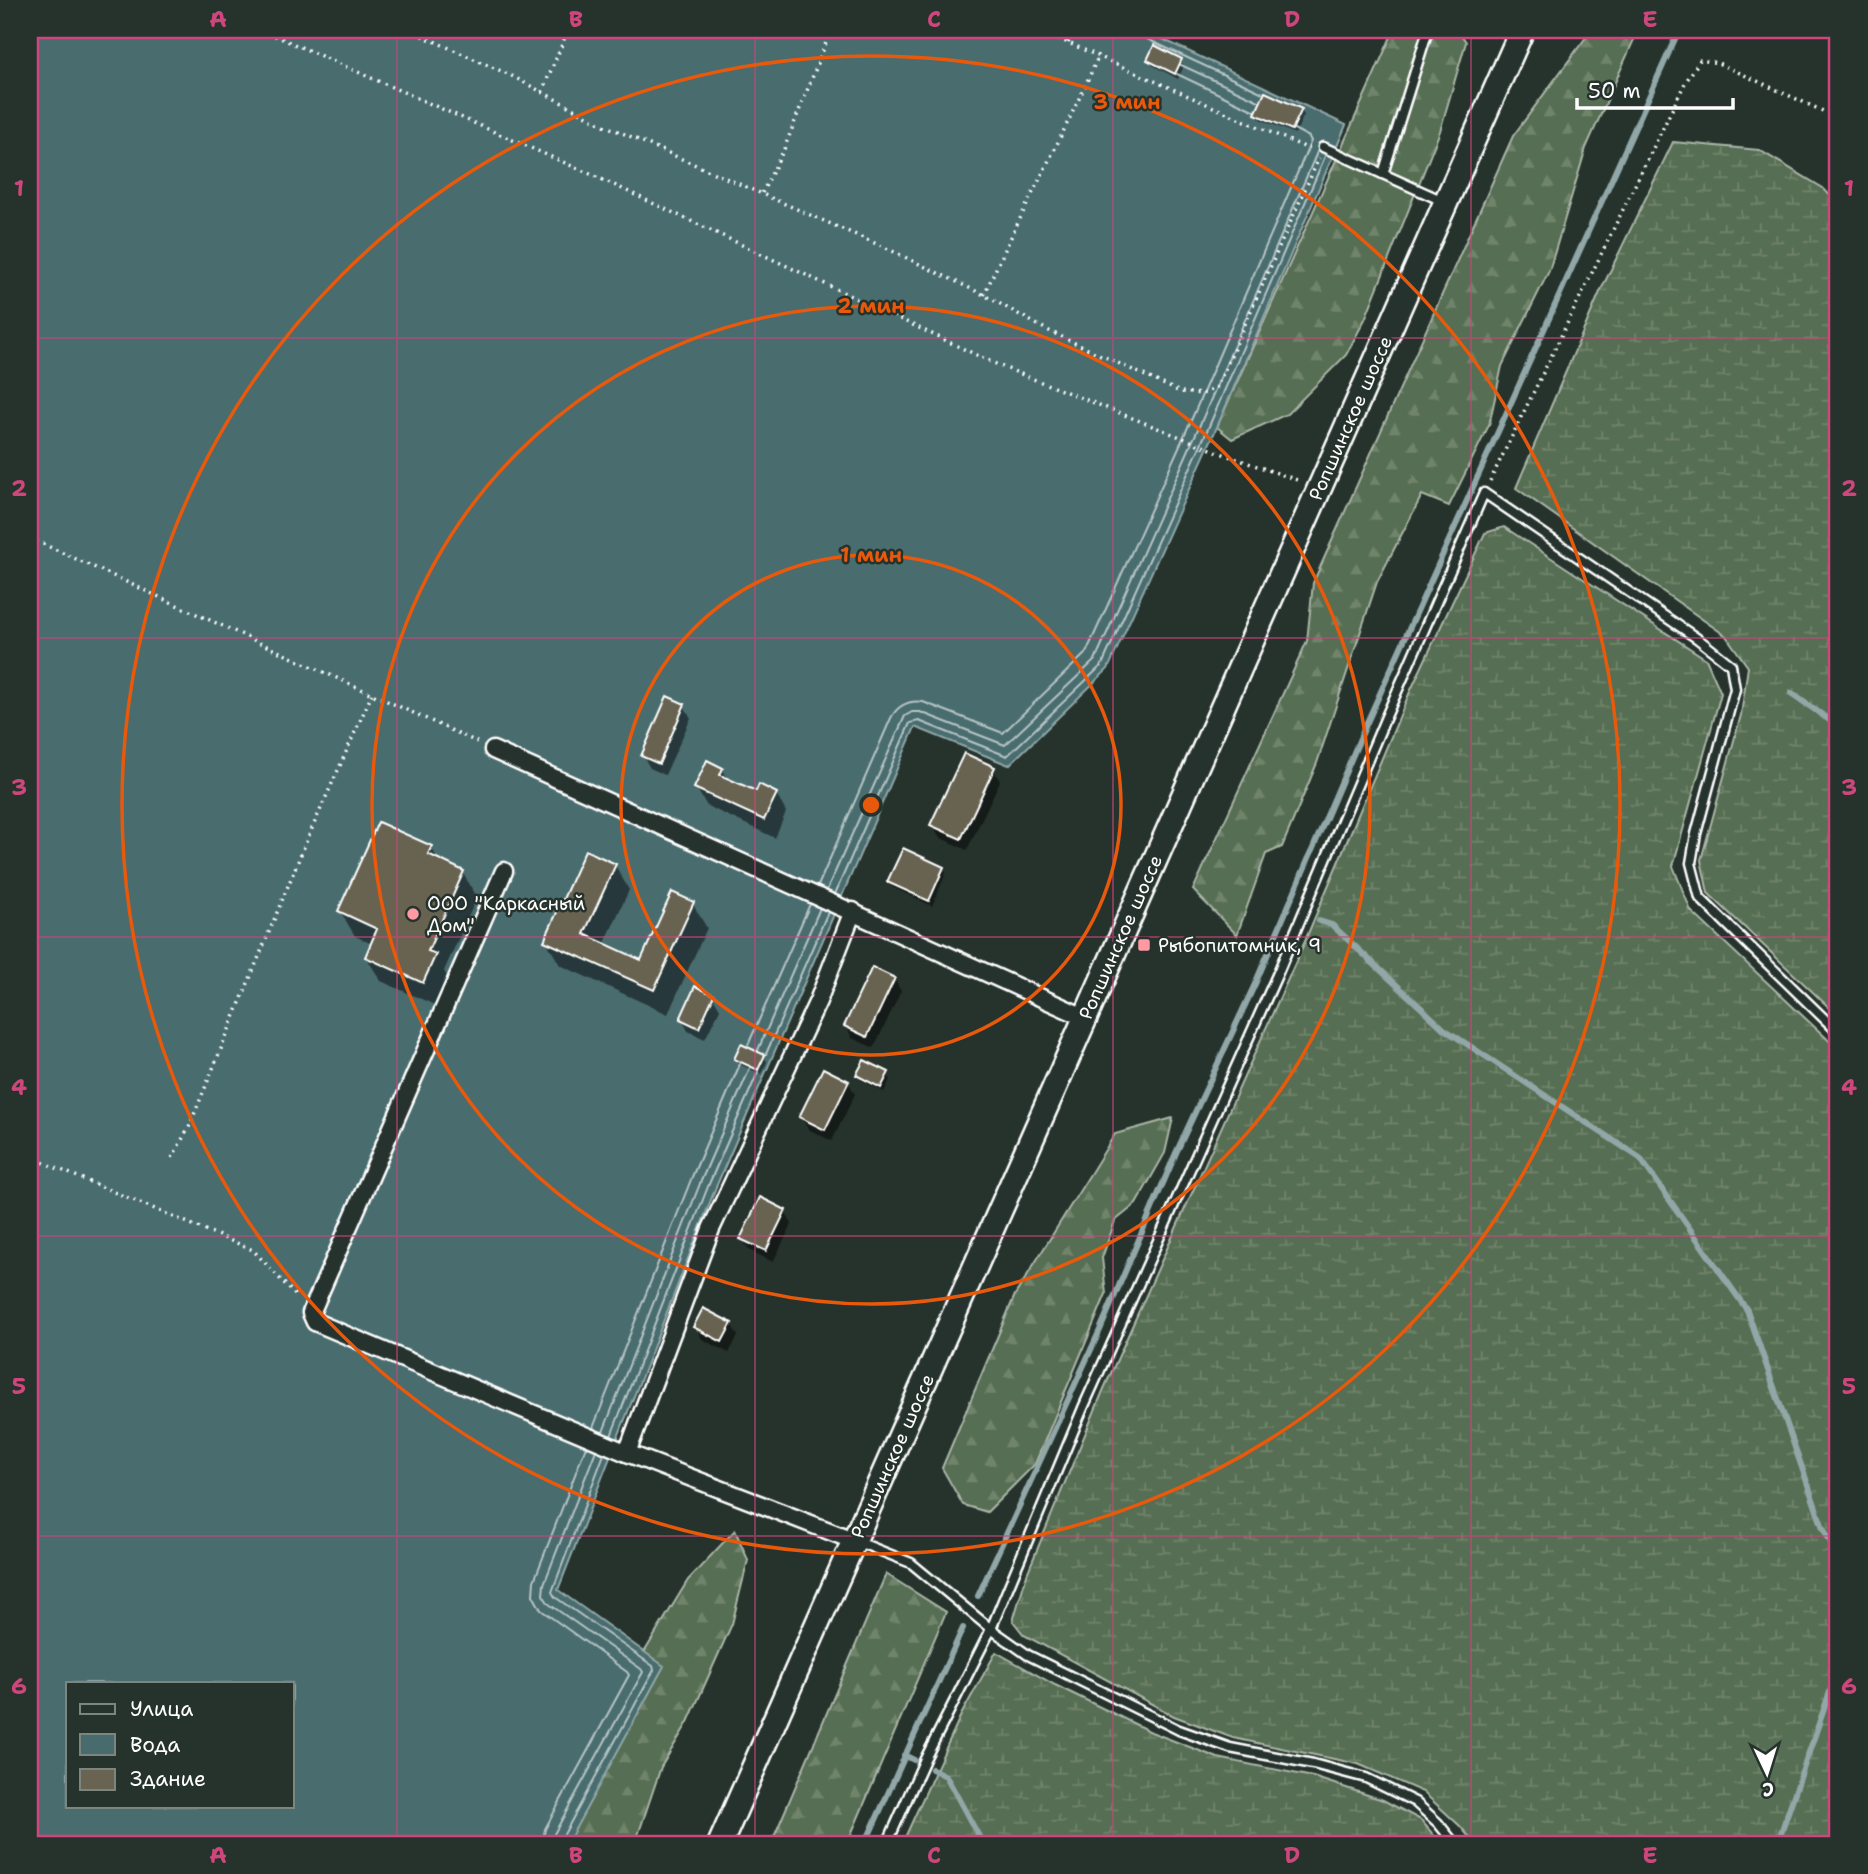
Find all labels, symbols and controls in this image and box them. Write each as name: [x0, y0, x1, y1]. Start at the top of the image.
text: A: [209, 4, 227, 34]
text: B: [569, 4, 583, 34]
text: C: [927, 4, 941, 34]
text: D: [1284, 4, 1300, 34]
text: E: [1642, 4, 1658, 34]
scale bar: [1577, 66, 1733, 110]
text: 50 m: [1588, 77, 1641, 105]
text: 3 мин: [1093, 88, 1161, 116]
text: 1: [14, 173, 24, 203]
text: 1: [1844, 173, 1854, 203]
text: 2 мин: [837, 292, 905, 320]
street label: Ропшинское шоссе: [1303, 332, 1398, 505]
text: 2: [11, 473, 27, 503]
text: 2: [1841, 473, 1857, 503]
text: 1 мин: [840, 541, 902, 569]
text: 3: [11, 772, 27, 802]
text: 3: [1841, 772, 1857, 802]
centre of rings: [859, 793, 883, 817]
street label: Ропшинское шоссе: [1073, 851, 1168, 1024]
place label: ООО "Каркасный Дом": [427, 891, 585, 938]
marker: ООО "Каркасный Дом": [405, 906, 421, 922]
place label: Рыбопитомник, 9: [1158, 933, 1321, 958]
marker: Рыбопитомник, 9: [1136, 937, 1152, 953]
text: 4: [11, 1072, 27, 1102]
text: 4: [1841, 1072, 1857, 1102]
street label: Ропшинское шоссе: [845, 1370, 940, 1543]
text: 5: [12, 1371, 26, 1401]
text: 5: [1842, 1371, 1856, 1401]
text: 6: [11, 1671, 27, 1701]
text: 6: [1841, 1671, 1857, 1701]
legend: [66, 1682, 294, 1808]
text: Улица: [130, 1695, 193, 1723]
text: Вода: [130, 1731, 180, 1759]
north arrow: [1731, 1738, 1801, 1808]
text: Здание: [130, 1765, 206, 1793]
text: С: [1761, 1777, 1775, 1802]
text: A: [209, 1840, 227, 1870]
text: B: [569, 1840, 583, 1870]
text: C: [927, 1840, 941, 1870]
text: D: [1284, 1840, 1300, 1870]
text: E: [1642, 1840, 1658, 1870]

